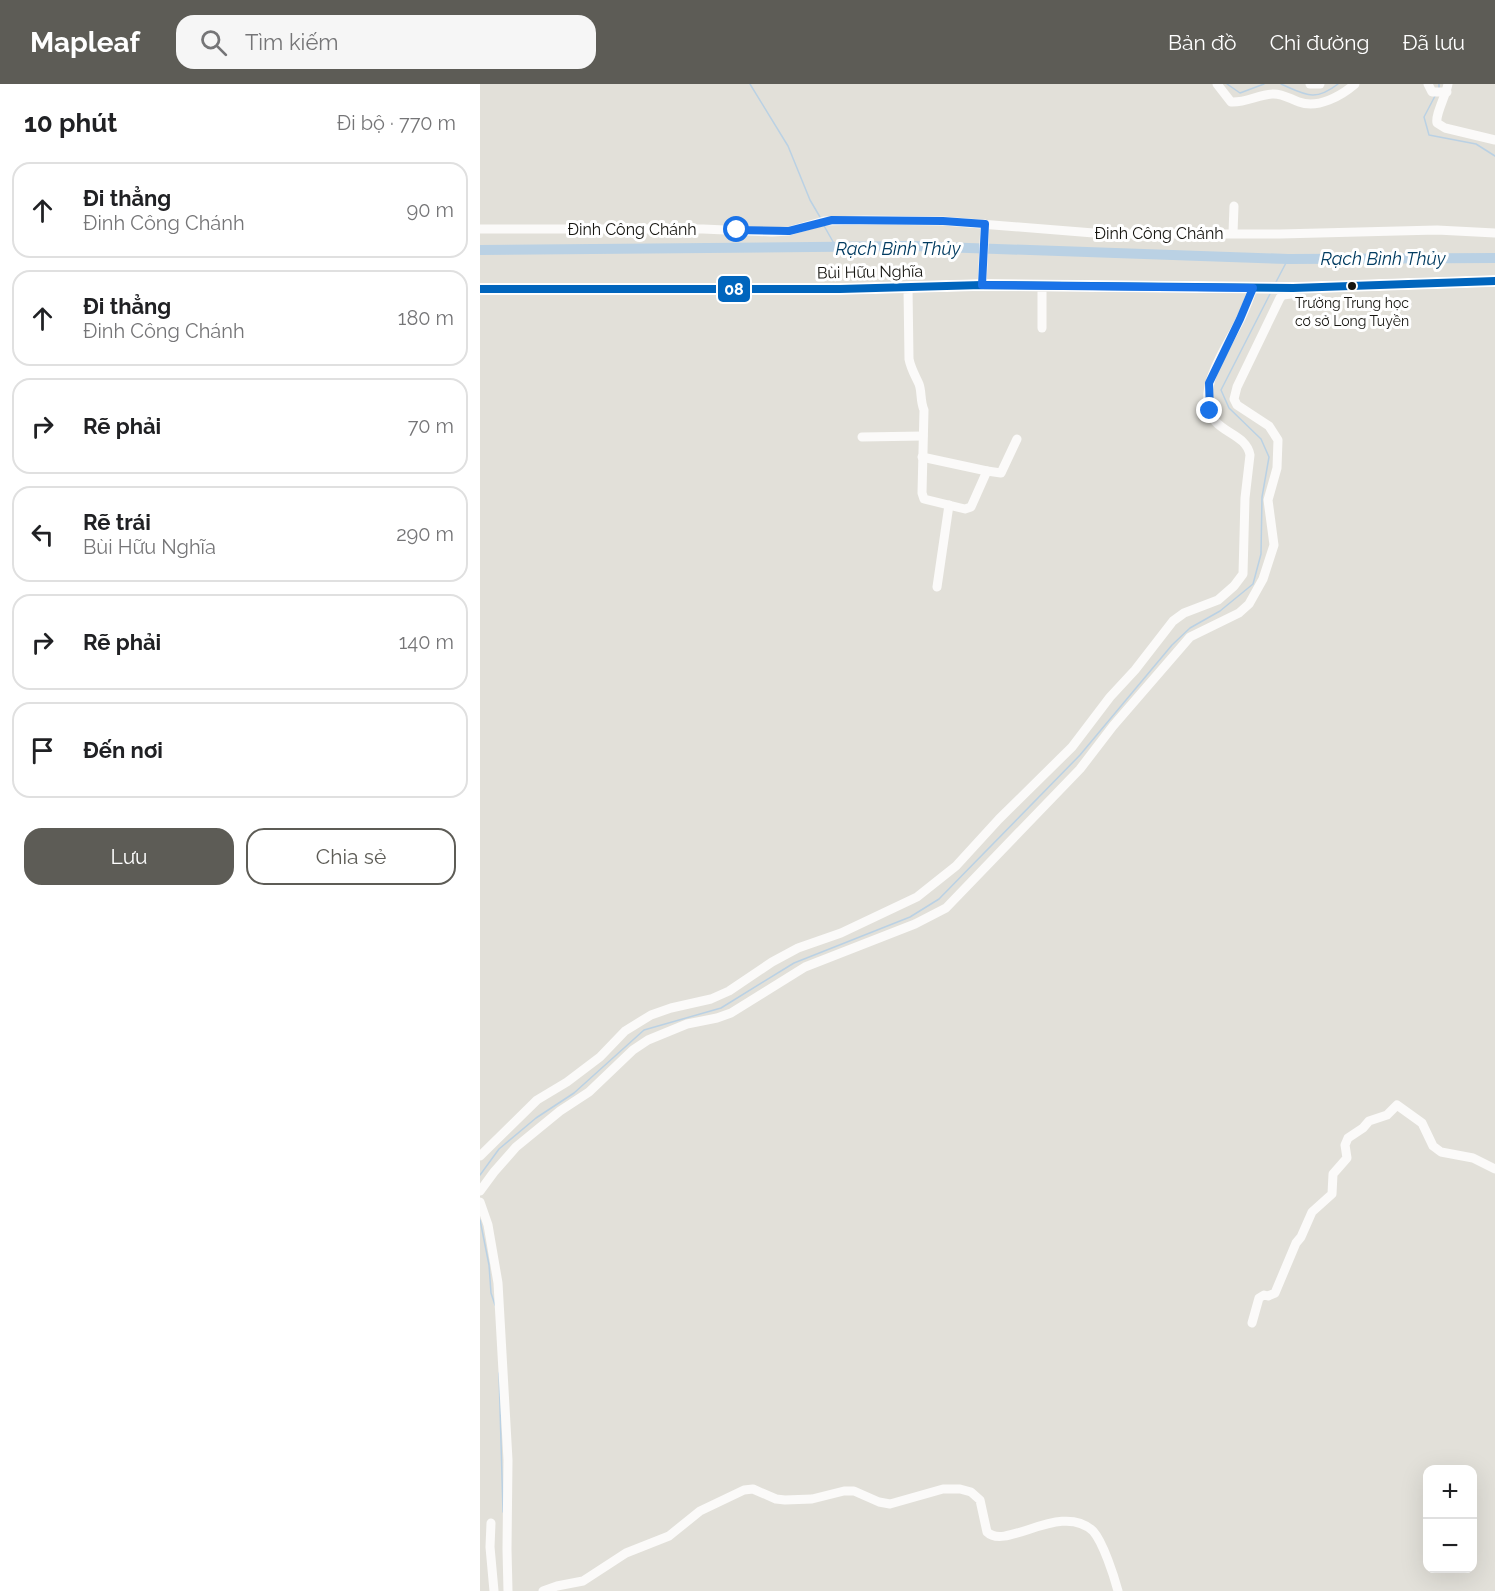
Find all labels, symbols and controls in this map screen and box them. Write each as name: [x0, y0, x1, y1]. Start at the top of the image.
search box: [176, 15, 596, 69]
text: Mapleaf: [30, 26, 140, 59]
icon: search: [197, 26, 230, 59]
text: Tìm kiếm: [245, 29, 339, 55]
text: Bản đồ: [1168, 30, 1237, 55]
text: Chỉ đường: [1270, 30, 1369, 55]
text: Đã lưu: [1402, 30, 1465, 55]
text: 10 phút: [24, 108, 117, 138]
text: Đi bộ · 770 m: [337, 111, 456, 135]
text: Đi thẳng: [83, 185, 171, 211]
icon: ahead: [26, 194, 59, 227]
text: 90 m: [407, 198, 454, 222]
text: Đinh Công Chánh: [83, 211, 245, 235]
route start: [723, 216, 749, 242]
street label: Đinh Công Chánh: [567, 220, 697, 239]
street label: Đinh Công Chánh: [1094, 224, 1224, 243]
water label: Rạch Bình Thủy: [835, 238, 962, 259]
water label: Rạch Bình Thủy: [1320, 248, 1447, 269]
street label: Bùi Hữu Nghĩa: [817, 262, 923, 282]
line badge: 08: [717, 275, 751, 303]
text: 08: [724, 280, 744, 299]
marker: Trường Trung học cơ sở Long Tuyền: [1346, 280, 1358, 292]
text: Đi thẳng: [83, 293, 171, 319]
place label: Trường Trung học cơ sở Long Tuyền: [1295, 295, 1409, 329]
icon: ahead: [26, 302, 59, 335]
text: 180 m: [398, 306, 454, 330]
text: Đinh Công Chánh: [83, 319, 245, 343]
route end: [1196, 397, 1222, 423]
icon: right: [26, 410, 59, 443]
text: Rẽ phải: [83, 413, 161, 439]
text: 70 m: [408, 414, 454, 438]
text: Rẽ trái: [83, 509, 151, 535]
icon: left: [26, 518, 59, 551]
text: 290 m: [396, 522, 454, 546]
text: Bùi Hữu Nghĩa: [83, 535, 216, 559]
icon: right: [26, 626, 59, 659]
text: Rẽ phải: [83, 629, 161, 655]
text: 140 m: [399, 630, 454, 654]
icon: arrive: [26, 734, 59, 767]
text: Đến nơi: [83, 737, 163, 763]
button: Lưu: [24, 828, 234, 885]
button: Chia sẻ: [246, 828, 456, 885]
map controls: [1423, 1465, 1477, 1573]
button: +: [1423, 1465, 1477, 1519]
button: −: [1423, 1519, 1477, 1573]

